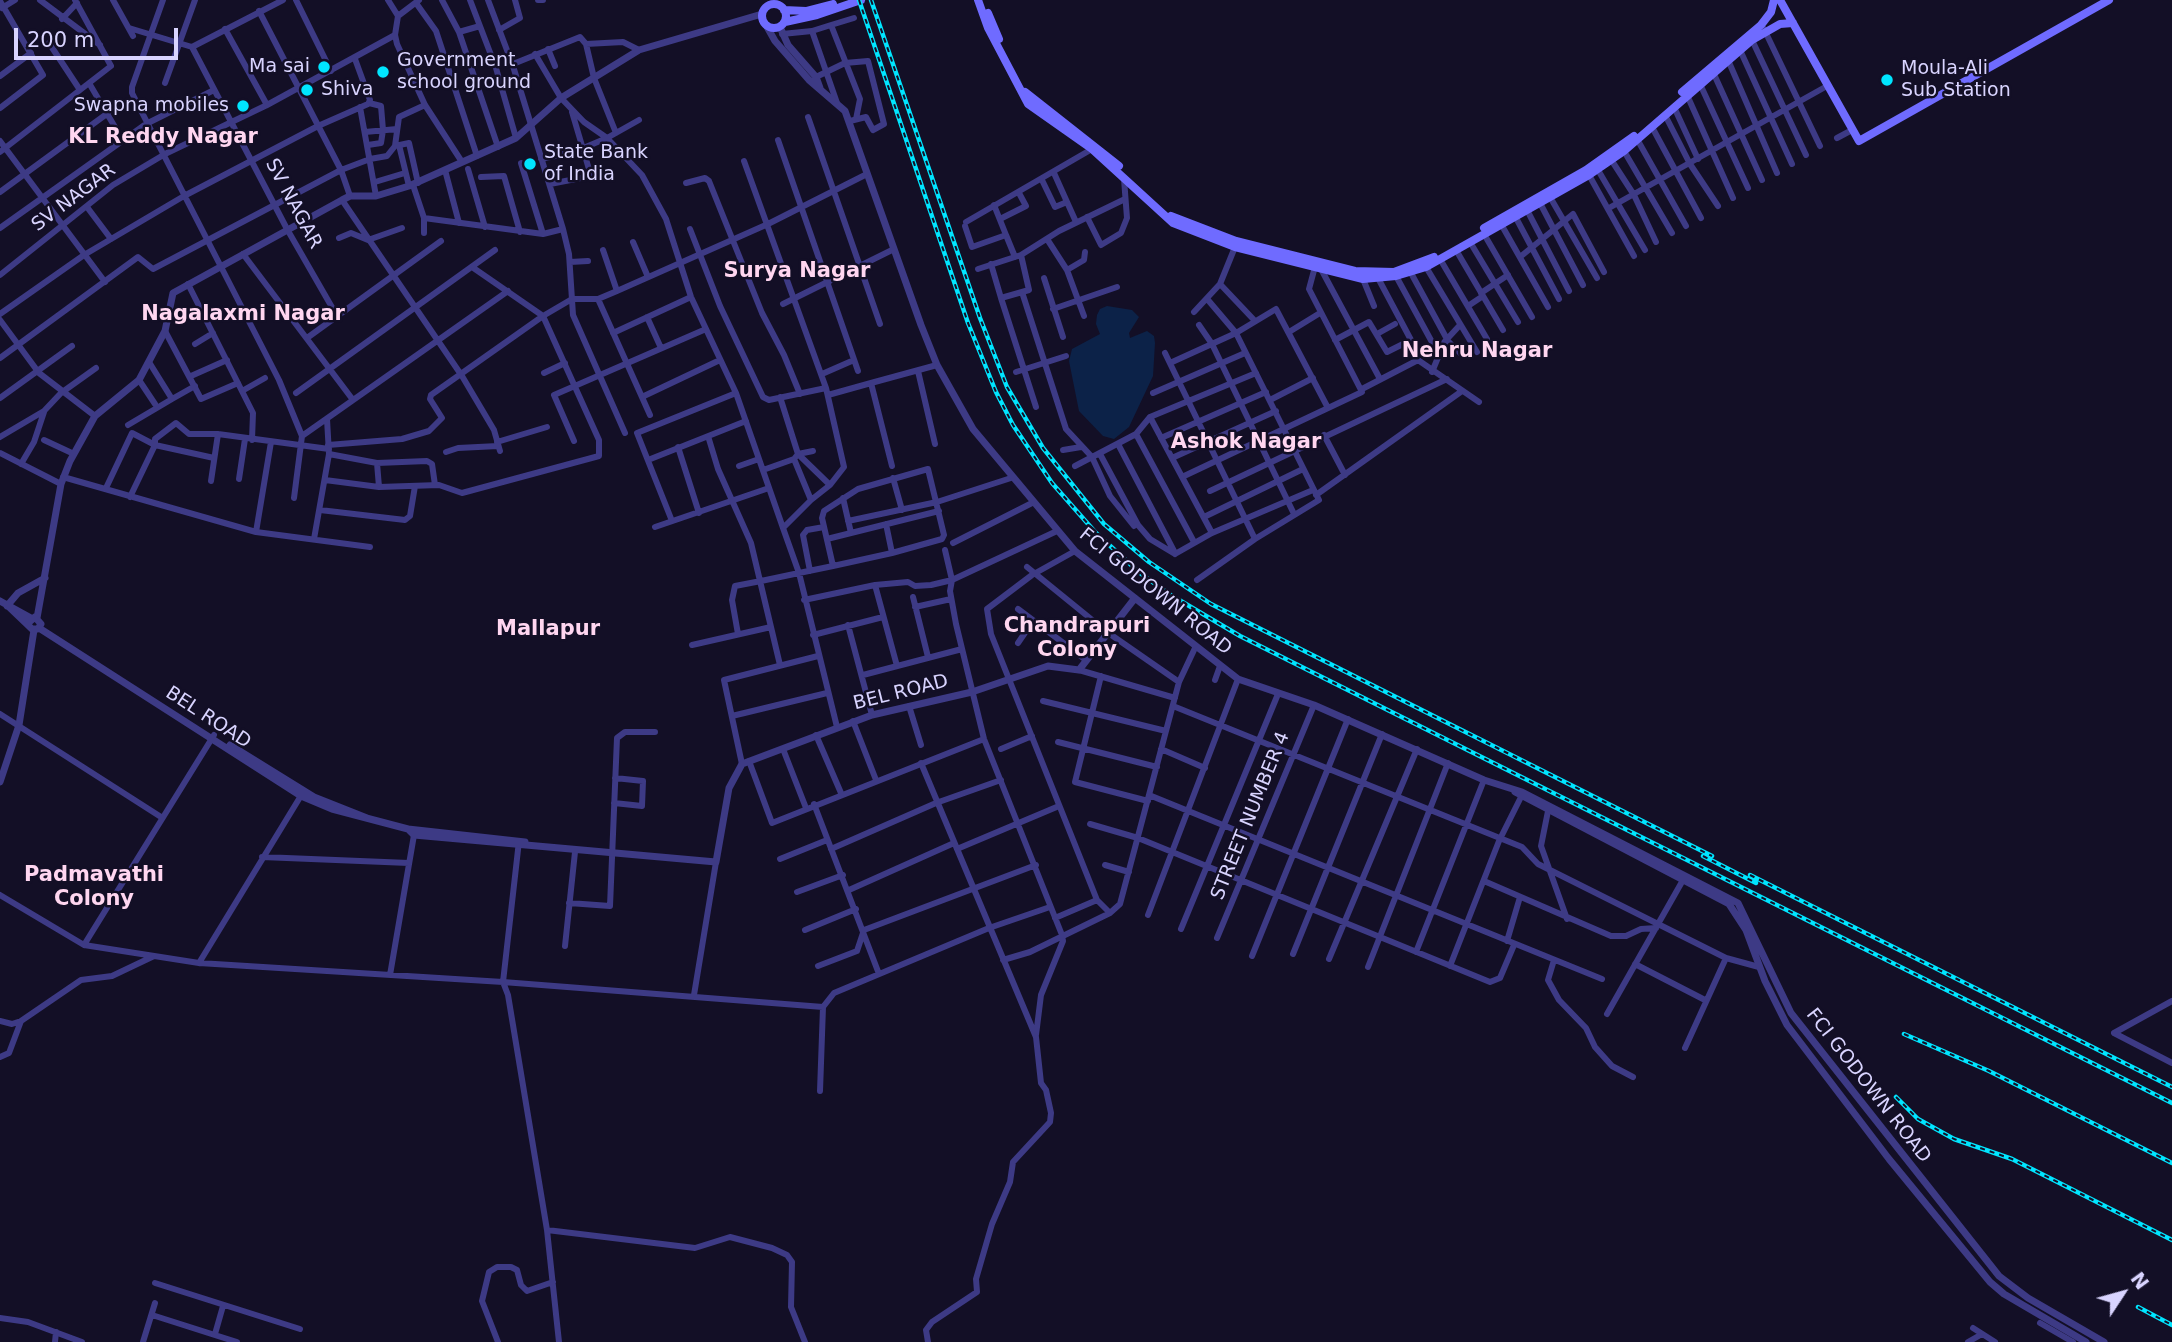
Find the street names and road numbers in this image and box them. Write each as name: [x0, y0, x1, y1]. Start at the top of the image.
street label: SV NAGAR: [260, 155, 326, 253]
street label: SV NAGAR: [28, 159, 120, 237]
street label: FCI GODOWN ROAD: [1074, 523, 1236, 661]
street label: BEL ROAD: [851, 670, 951, 716]
street label: BEL ROAD: [161, 682, 255, 754]
street label: STREET NUMBER 4: [1207, 729, 1295, 903]
street label: FCI GODOWN ROAD: [1801, 1004, 1935, 1168]

